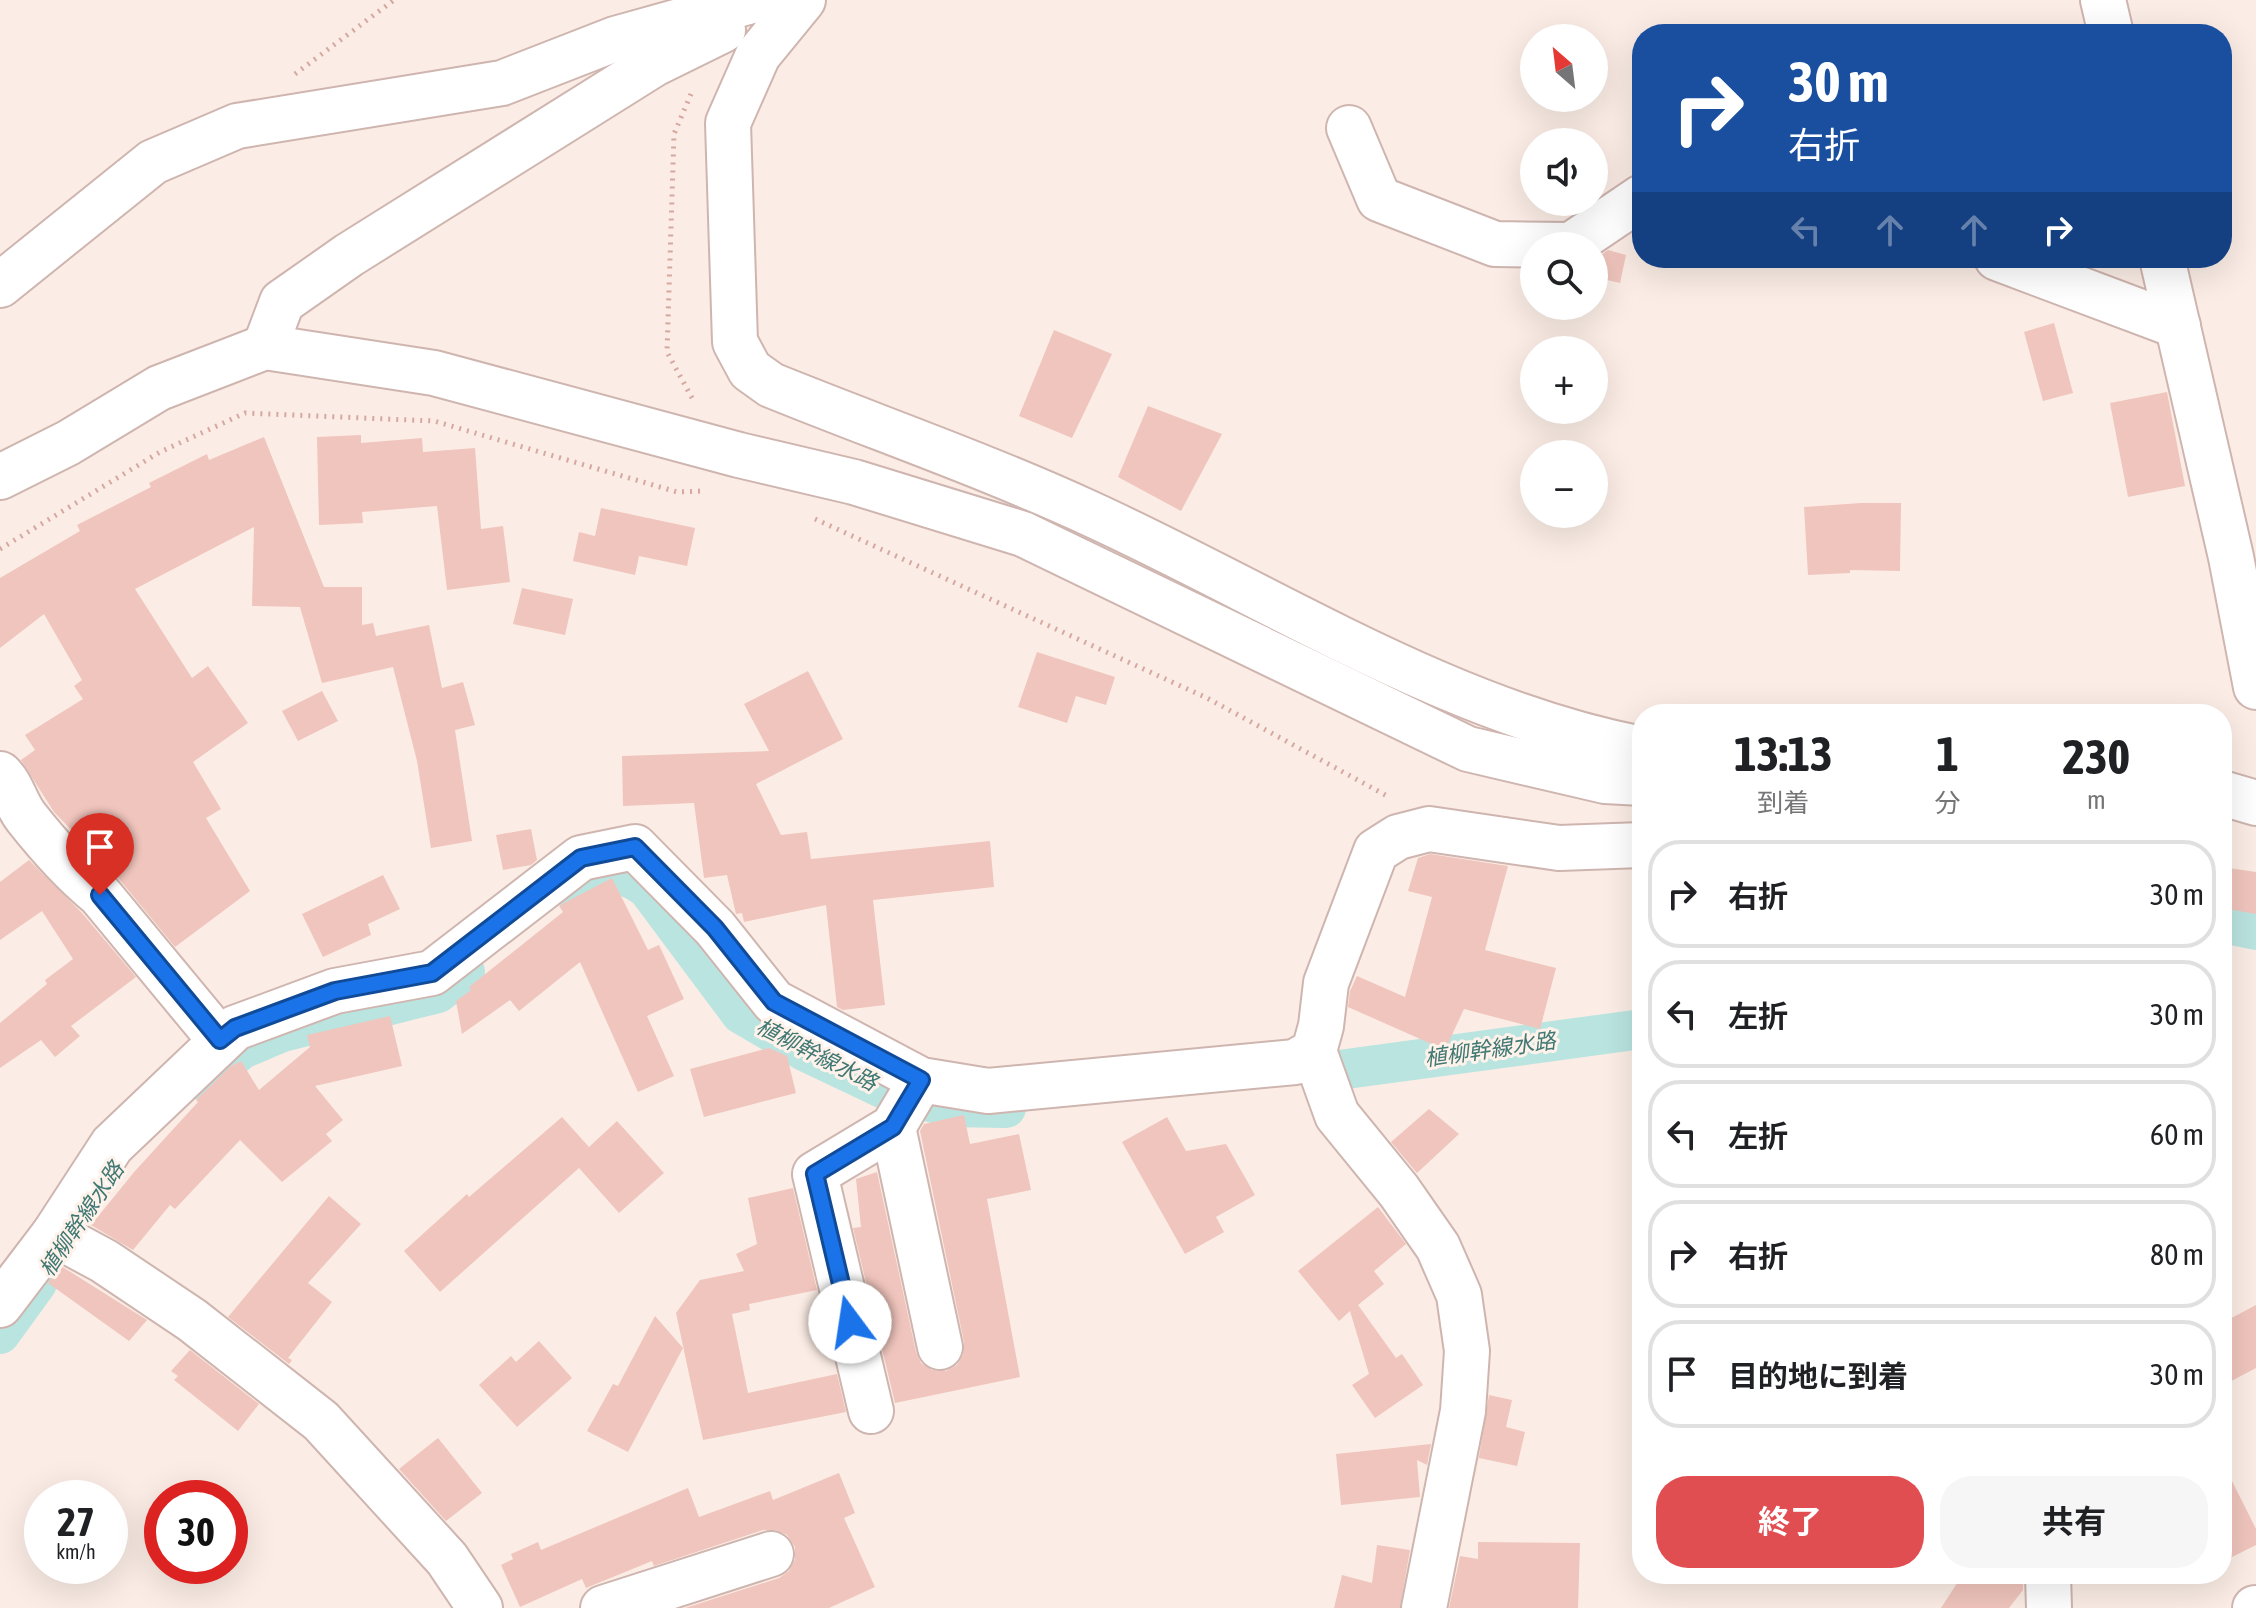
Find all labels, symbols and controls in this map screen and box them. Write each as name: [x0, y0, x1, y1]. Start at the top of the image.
north arrow: [1520, 24, 1608, 112]
map controls: [1520, 24, 1608, 528]
text: 30 m: [1788, 50, 1889, 114]
icon: right: [1656, 56, 1760, 160]
text: 右折: [1788, 124, 1860, 166]
button: sound: [1520, 128, 1608, 216]
icon: left: [1784, 208, 1828, 252]
icon: ahead: [1868, 208, 1912, 252]
icon: ahead: [1952, 208, 1996, 252]
icon: right: [2036, 208, 2080, 252]
button: search: [1520, 232, 1608, 320]
button: +: [1520, 336, 1608, 424]
button: −: [1520, 440, 1608, 528]
text: 13:13: [1734, 726, 1833, 781]
text: 1: [1936, 726, 1959, 781]
text: 230: [2062, 729, 2130, 784]
text: m: [2087, 785, 2106, 815]
text: 到着: [1757, 788, 1809, 818]
text: 分: [1935, 788, 1961, 818]
pin: [66, 813, 134, 895]
icon: arrive: [78, 825, 122, 869]
icon: right: [1660, 872, 1704, 916]
text: 30 m: [2150, 877, 2204, 911]
text: 右折: [1728, 879, 1788, 913]
icon: left: [1660, 992, 1704, 1036]
text: 30 m: [2150, 997, 2204, 1031]
text: 左折: [1728, 999, 1788, 1033]
water label: 植柳幹線水路: [752, 1012, 883, 1096]
water label: 植柳幹線水路: [1423, 1027, 1559, 1071]
icon: left: [1660, 1112, 1704, 1156]
text: 60 m: [2150, 1117, 2204, 1151]
text: 左折: [1728, 1119, 1788, 1153]
water label: 植柳幹線水路: [33, 1155, 130, 1281]
icon: right: [1660, 1232, 1704, 1276]
text: 80 m: [2150, 1237, 2204, 1271]
text: 右折: [1728, 1239, 1788, 1273]
position arrow: [808, 1280, 892, 1364]
icon: arrive: [1660, 1352, 1704, 1396]
text: 30 m: [2150, 1357, 2204, 1391]
text: 目的地に到着: [1728, 1359, 1908, 1393]
button: 終了: [1656, 1476, 1924, 1568]
button: 共有: [1940, 1476, 2208, 1568]
speed limit sign: 30: [144, 1480, 248, 1584]
text: 27: [57, 1499, 95, 1544]
text: km/h: [56, 1540, 96, 1563]

